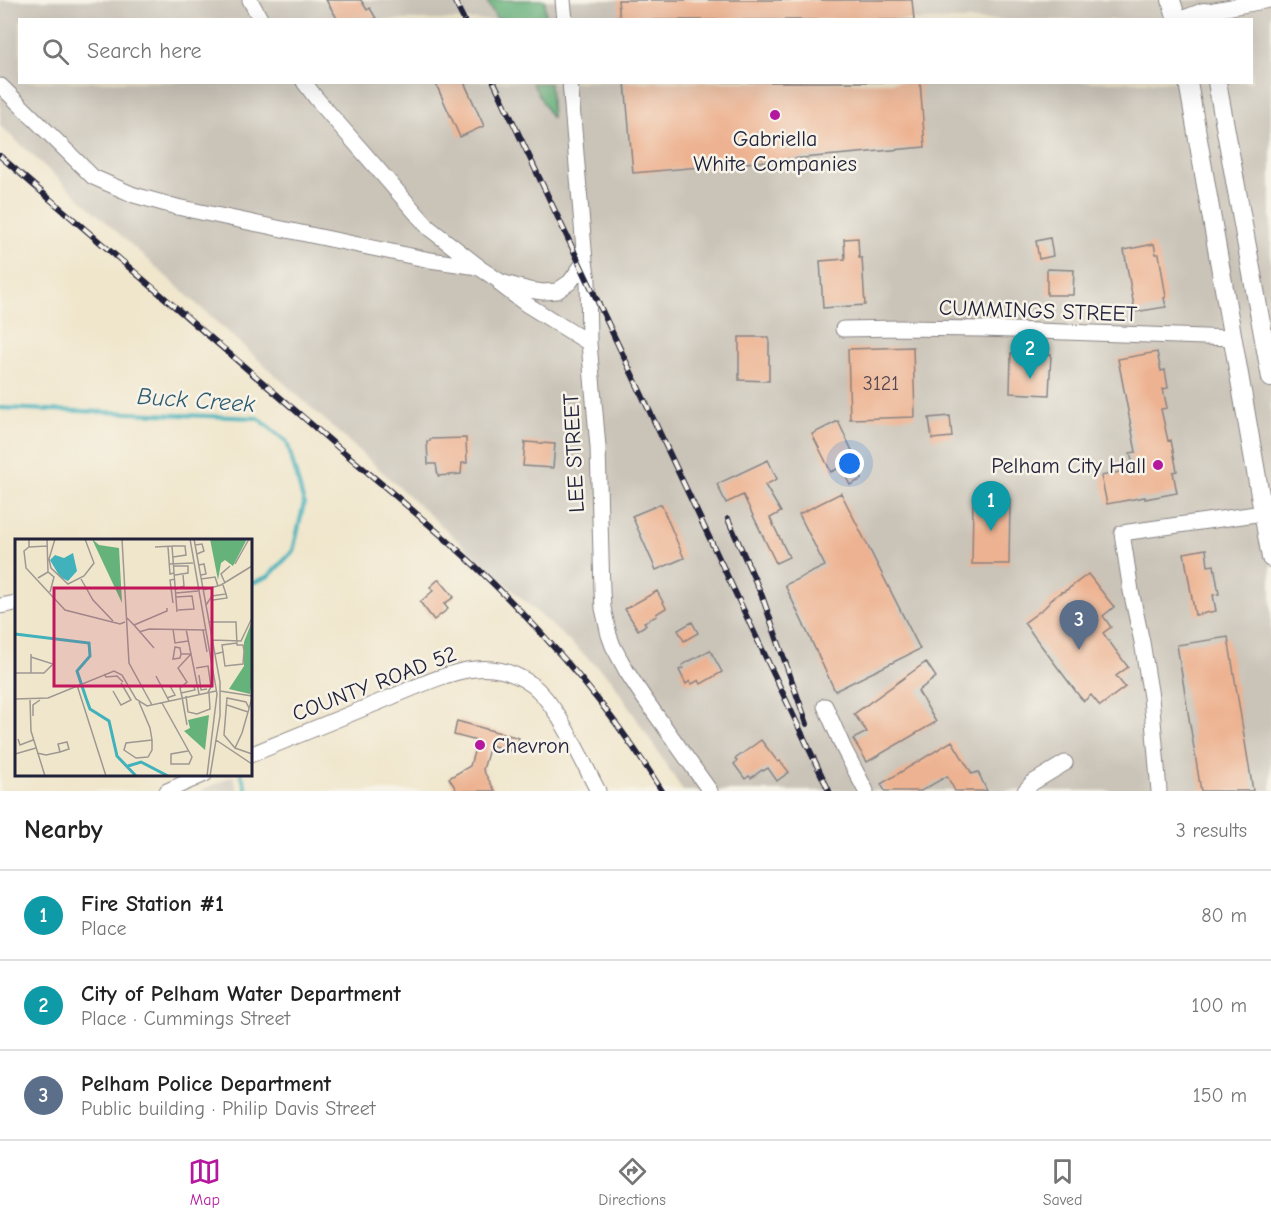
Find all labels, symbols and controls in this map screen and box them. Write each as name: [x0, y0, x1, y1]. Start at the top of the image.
search box: [18, 18, 1253, 84]
icon: search: [39, 35, 72, 68]
text: Search here: [87, 38, 202, 64]
marker: Gabriella White Companies: [768, 108, 782, 122]
place label: Gabriella White Companies: [693, 126, 857, 177]
street label: CUMMINGS STREET: [938, 295, 1138, 327]
pin: 2: [1010, 330, 1050, 379]
house number: 3121: [863, 372, 899, 395]
water label: Buck Creek: [136, 382, 256, 418]
street label: LEE STREET: [558, 392, 590, 513]
your location: [835, 449, 864, 478]
place label: Pelham City Hall: [991, 453, 1146, 479]
marker: Pelham City Hall: [1151, 458, 1165, 472]
pin: 1: [972, 482, 1010, 531]
inset map: [15, 539, 252, 776]
pin: 3: [1060, 600, 1098, 650]
street label: COUNTY ROAD 52: [289, 641, 460, 727]
place label: Chevron: [492, 733, 570, 759]
marker: Chevron: [473, 738, 487, 752]
text: Nearby: [24, 815, 103, 845]
text: 3 results: [1176, 819, 1247, 842]
text: Fire Station #1: [81, 891, 224, 917]
text: 1: [40, 904, 47, 927]
text: 80 m: [1201, 904, 1247, 927]
text: Place: [81, 917, 127, 940]
text: City of Pelham Water Department: [81, 981, 401, 1007]
text: 2: [39, 994, 48, 1017]
text: 100 m: [1192, 994, 1247, 1017]
text: Place · Cummings Street: [81, 1007, 290, 1030]
text: Pelham Police Department: [81, 1071, 331, 1097]
text: 3: [39, 1084, 48, 1107]
text: 150 m: [1193, 1084, 1247, 1107]
text: Public building · Philip Davis Street: [81, 1097, 375, 1120]
tab: Map: [188, 1155, 221, 1209]
tab: Directions: [598, 1155, 666, 1209]
tab: Saved: [1043, 1155, 1083, 1209]

